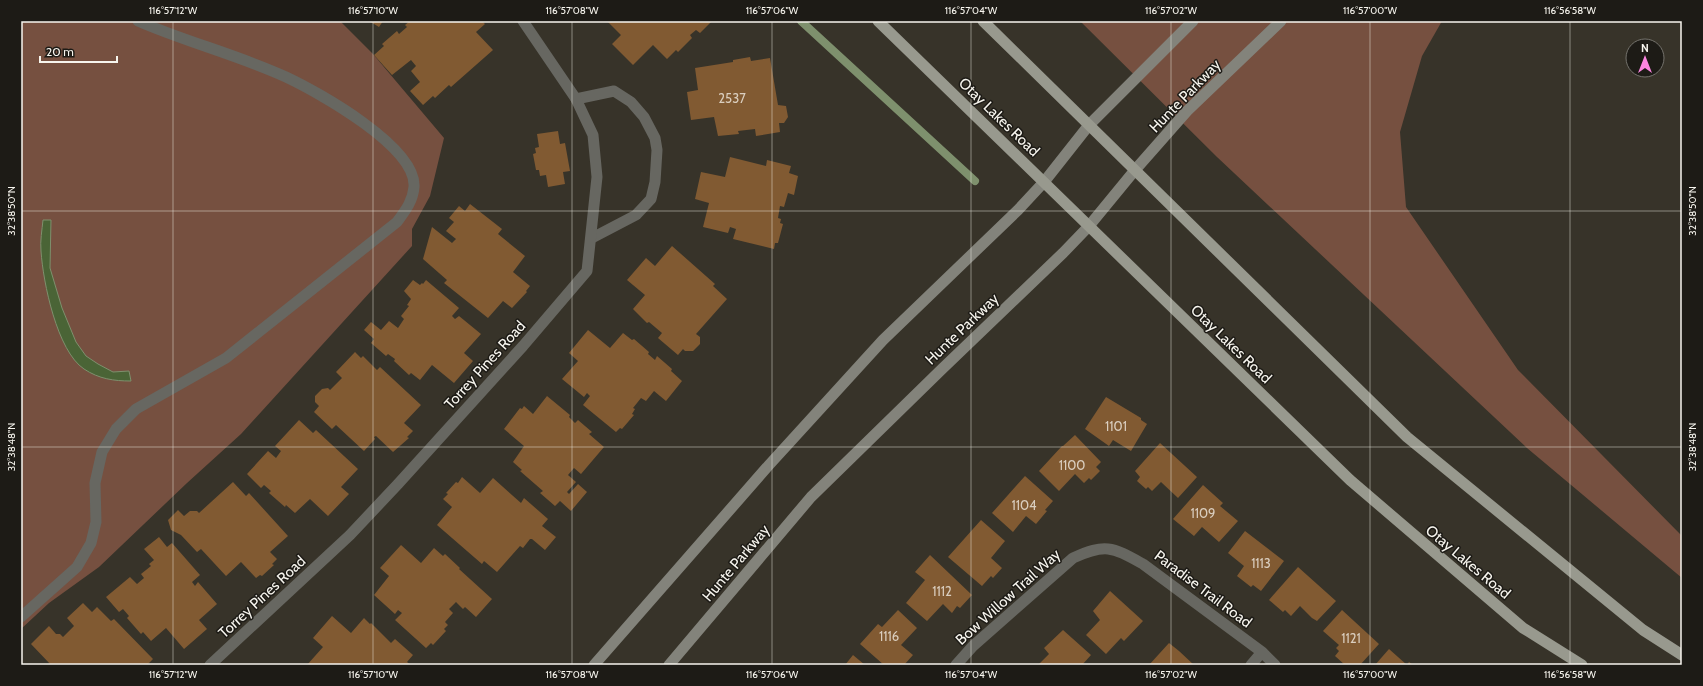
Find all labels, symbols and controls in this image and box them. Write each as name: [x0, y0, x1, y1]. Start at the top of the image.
text: 116°57'12"W: [149, 4, 198, 17]
text: 116°57'10"W: [348, 4, 399, 17]
text: 116°57'08"W: [546, 4, 599, 17]
text: 116°57'06"W: [746, 4, 799, 17]
text: 116°57'04"W: [945, 4, 998, 17]
text: 116°57'02"W: [1145, 4, 1198, 17]
text: 116°57'00"W: [1343, 4, 1397, 17]
text: 116°56'58"W: [1544, 4, 1597, 17]
scale bar: [40, 38, 117, 64]
north arrow: [1625, 38, 1665, 78]
text: N: [1641, 41, 1649, 55]
text: 20 m: [46, 44, 74, 59]
street label: Hunte Parkway: [1146, 55, 1225, 136]
street label: Otay Lakes Road: [955, 74, 1043, 160]
house number: 2537: [718, 90, 746, 106]
text: 32°38'50"N: [5, 186, 18, 236]
text: 32°38'50"N: [1686, 186, 1699, 236]
street label: Hunte Parkway: [922, 289, 1003, 368]
street label: Otay Lakes Road: [1187, 301, 1275, 387]
street label: Torrey Pines Road: [441, 317, 529, 413]
house number: 1101: [1105, 418, 1127, 434]
text: 32°38'48"N: [5, 423, 18, 471]
text: 32°38'48"N: [1686, 423, 1699, 471]
house number: 1100: [1059, 457, 1085, 473]
house number: 1104: [1011, 497, 1037, 513]
house number: 1109: [1191, 505, 1215, 521]
street label: Hunte Parkway: [699, 521, 774, 605]
street label: Otay Lakes Road: [1422, 521, 1514, 603]
street label: Bow Willow Trail Way: [952, 545, 1064, 649]
street label: Paradise Trail Road: [1151, 547, 1255, 631]
street label: Torrey Pines Road: [215, 552, 309, 642]
house number: 1113: [1251, 555, 1271, 571]
house number: 1112: [932, 583, 952, 599]
house number: 1116: [879, 628, 899, 644]
house number: 1121: [1341, 630, 1361, 646]
text: 116°57'12"W: [149, 668, 198, 681]
text: 116°57'10"W: [348, 668, 399, 681]
text: 116°57'08"W: [546, 668, 599, 681]
text: 116°57'06"W: [746, 668, 799, 681]
text: 116°57'04"W: [945, 668, 998, 681]
text: 116°57'02"W: [1145, 668, 1198, 681]
text: 116°57'00"W: [1343, 668, 1397, 681]
text: 116°56'58"W: [1544, 668, 1597, 681]

